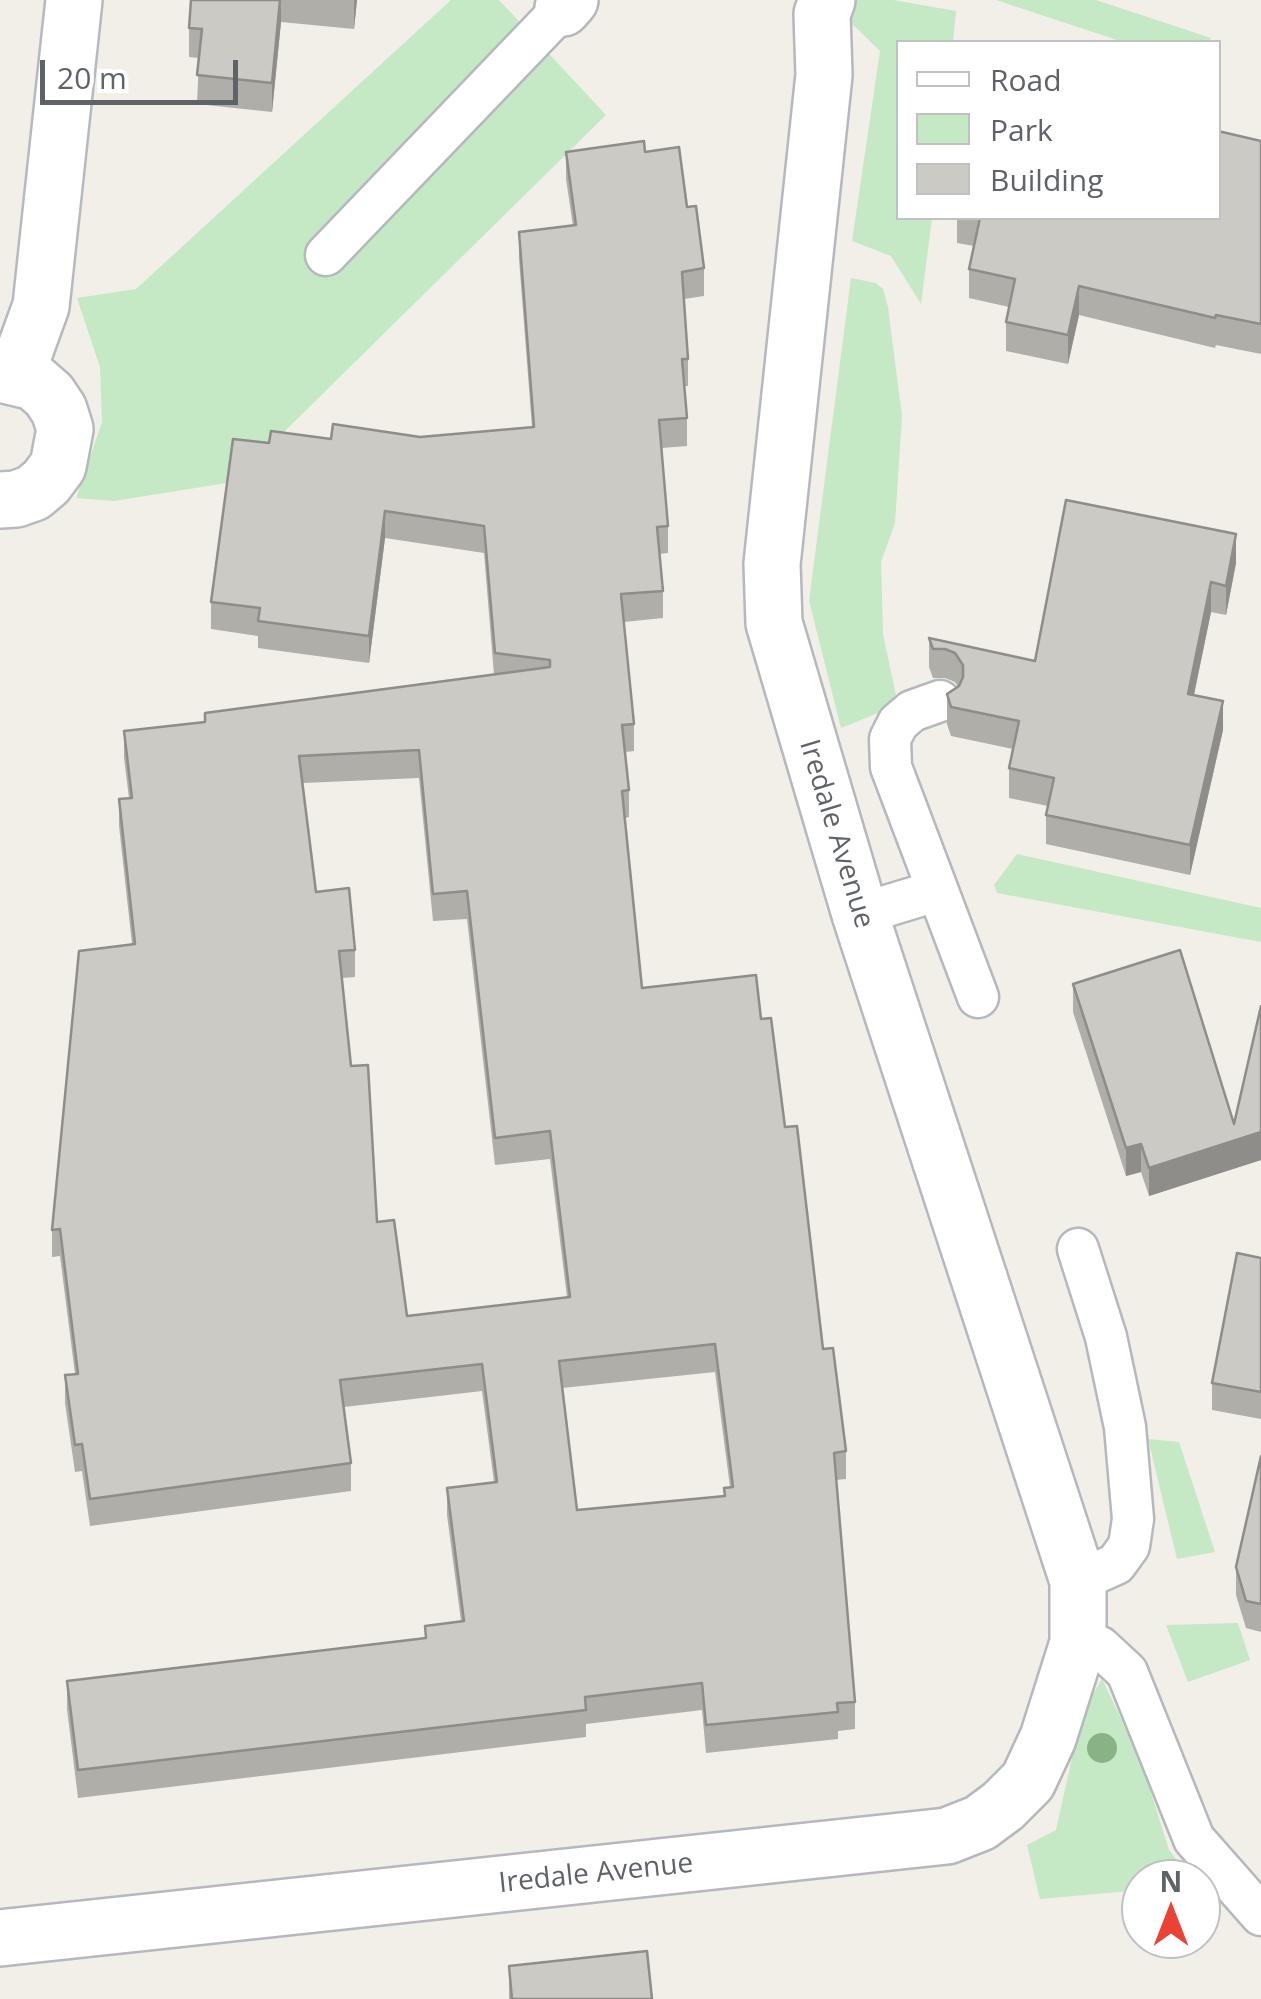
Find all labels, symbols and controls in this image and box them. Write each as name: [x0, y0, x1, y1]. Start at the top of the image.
scale bar: [45, 40, 242, 102]
legend: [896, 40, 1221, 220]
text: 20 m: [57, 57, 127, 98]
text: Road: [990, 59, 1062, 100]
text: Park: [990, 109, 1053, 150]
text: Building: [990, 159, 1104, 200]
street label: Iredale Avenue: [791, 736, 881, 932]
street label: Iredale Avenue: [497, 1847, 695, 1901]
north arrow: [1121, 1859, 1221, 1959]
text: N: [1160, 1862, 1182, 1900]

